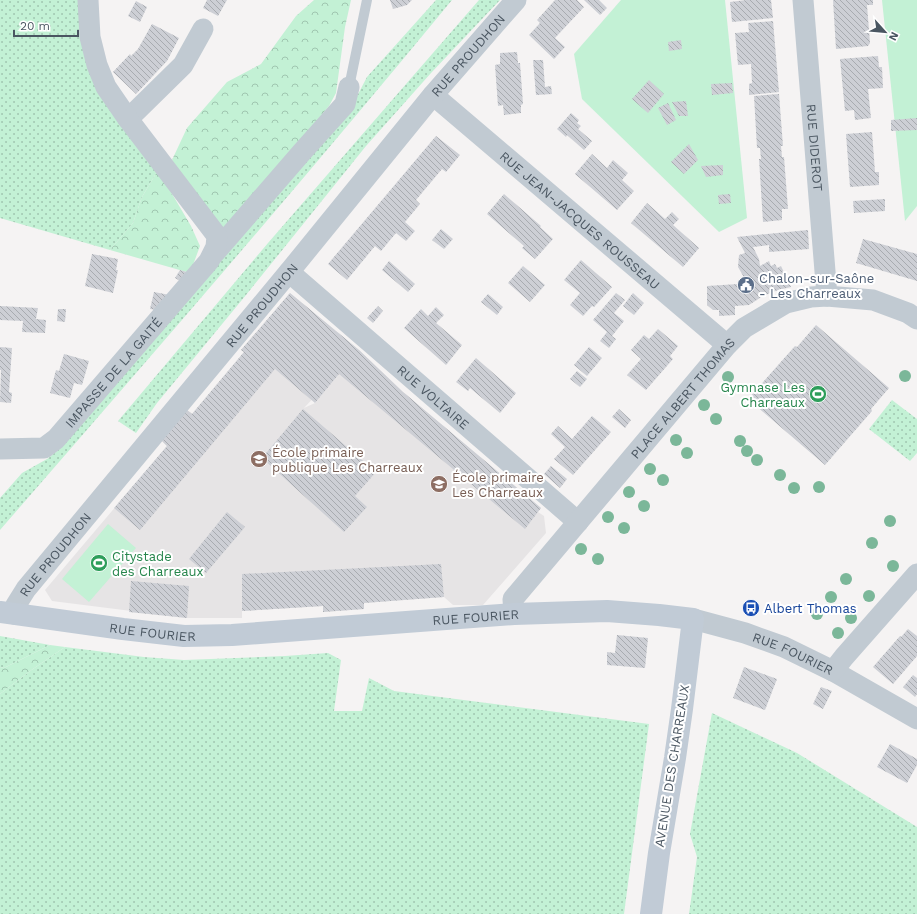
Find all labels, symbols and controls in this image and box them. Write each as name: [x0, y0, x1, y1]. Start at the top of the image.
street label: RUE PROUDHON: [428, 11, 508, 99]
scale bar: [14, 12, 78, 38]
north arrow: [865, 12, 905, 52]
text: 20 m: [20, 19, 50, 33]
text: N: [886, 30, 901, 43]
street label: RUE DIDEROT: [804, 103, 826, 192]
street label: RUE JEAN-JACQUES ROUSSEAU: [497, 148, 663, 292]
street label: RUE PROUDHON: [222, 260, 301, 350]
place label: Chalon-sur-Saône - Les Charreaux: [759, 271, 874, 301]
public building icon: Chalon-sur-Saône - Les Charreaux: [736, 275, 756, 295]
street label: IMPASSE DE LA GAITÉ: [62, 313, 165, 430]
street label: PLACE ALBERT THOMAS: [627, 334, 738, 461]
street label: RUE VOLTAIRE: [394, 362, 473, 432]
place label: Gymnase Les Charreaux: [720, 380, 805, 410]
sports icon: Gymnase Les Charreaux: [808, 384, 828, 404]
place label: École primaire publique Les Charreaux: [272, 444, 423, 475]
school or university icon: École primaire publique Les Charreaux: [249, 449, 269, 469]
place label: École primaire Les Charreaux: [452, 469, 544, 500]
school or university icon: École primaire Les Charreaux: [429, 474, 449, 494]
street label: RUE PROUDHON: [16, 510, 94, 599]
place label: Citystade des Charreaux: [112, 549, 204, 579]
sports icon: Citystade des Charreaux: [89, 553, 109, 573]
bus stop icon: Albert Thomas: [741, 598, 761, 618]
place label: Albert Thomas: [764, 601, 857, 616]
street label: RUE FOURIER: [432, 606, 520, 628]
street label: RUE FOURIER: [109, 620, 196, 644]
street label: RUE FOURIER: [751, 629, 836, 678]
street label: AVENUE DES CHARREAUX: [652, 683, 692, 848]

